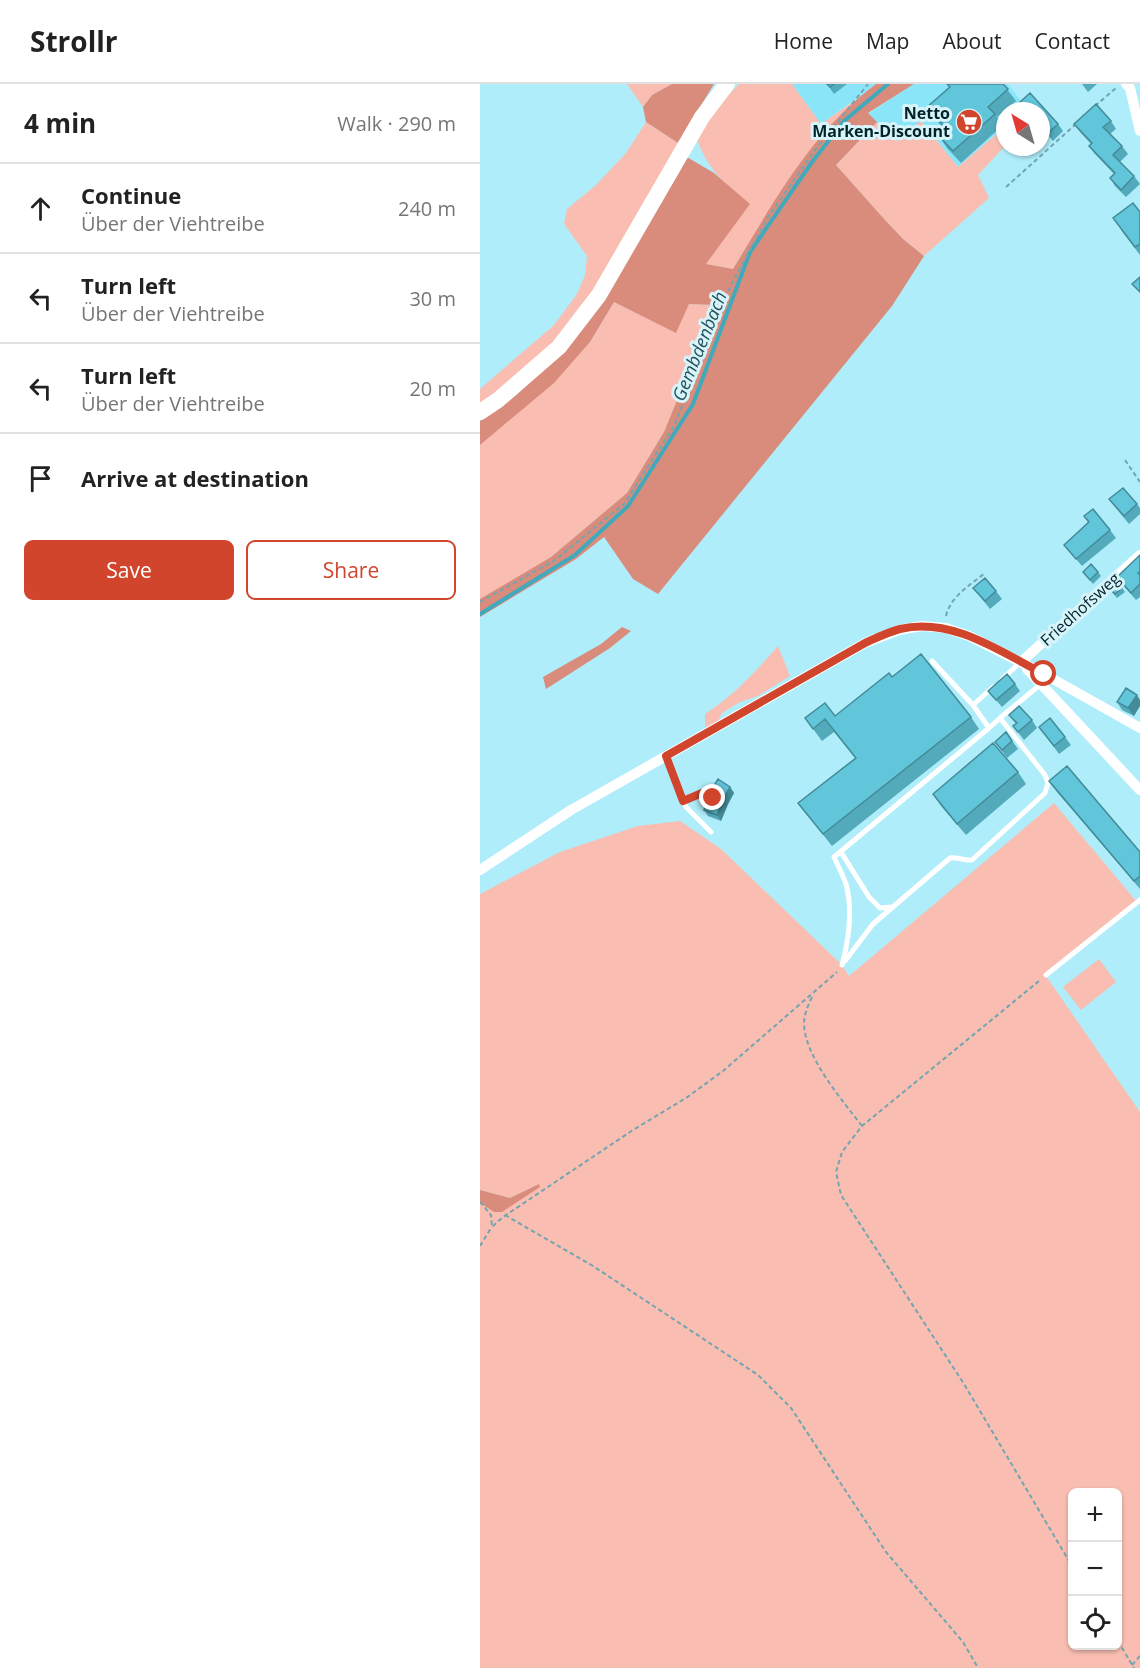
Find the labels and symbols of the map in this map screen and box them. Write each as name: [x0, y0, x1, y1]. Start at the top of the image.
place label: Netto Marken-Discount: [812, 102, 950, 142]
north arrow: [996, 102, 1050, 156]
supermarket icon: Netto Marken-Discount: [954, 107, 984, 137]
water label: Gembdenbach: [666, 288, 732, 404]
street label: Friedhofsweg: [1035, 567, 1125, 651]
route start: [1030, 660, 1056, 686]
route end: [699, 784, 725, 810]

